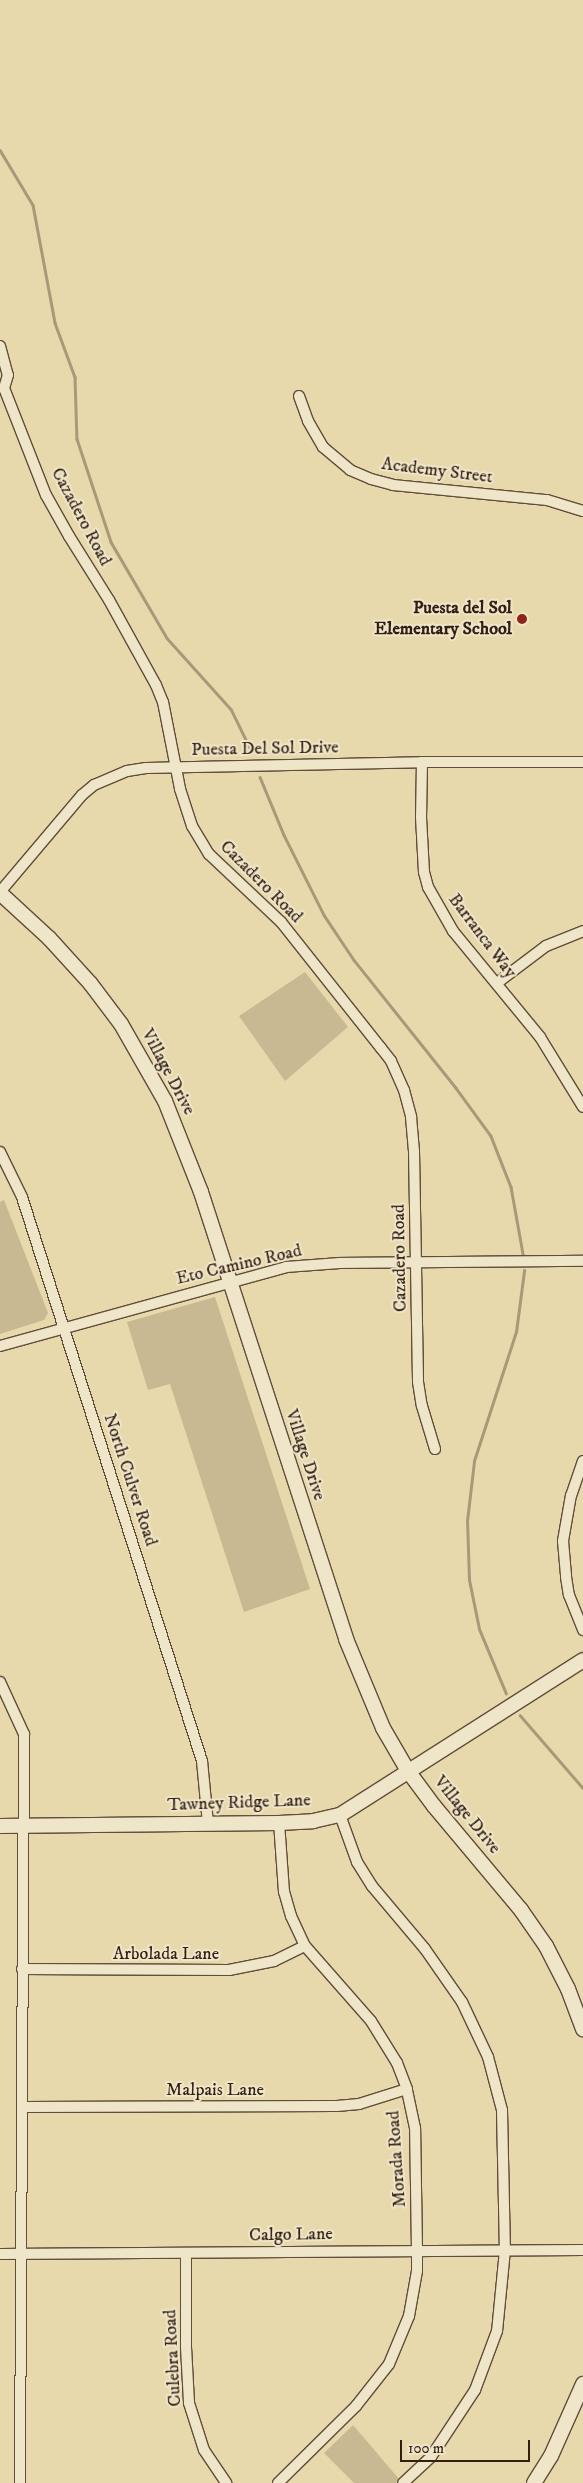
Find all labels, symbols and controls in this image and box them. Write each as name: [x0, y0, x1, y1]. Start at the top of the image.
street label: Academy Street: [380, 453, 494, 489]
street label: Cazadero Road: [46, 464, 116, 570]
place label: Puesta del Sol Elementary School: [374, 598, 512, 640]
marker: Puesta del Sol Elementary School: [516, 613, 528, 625]
street label: Puesta Del Sol Drive: [191, 737, 339, 761]
street label: Cazadero Road: [215, 836, 307, 928]
street label: Barranca Way: [443, 889, 521, 983]
street label: Village Drive: [136, 1025, 200, 1119]
street label: Cazadero Road: [388, 1204, 412, 1312]
street label: Eto Camino Road: [174, 1240, 304, 1290]
street label: Village Drive: [280, 1407, 330, 1503]
street label: North Culver Road: [98, 1411, 162, 1549]
street label: Village Drive: [429, 1771, 505, 1859]
street label: Tawney Ridge Lane: [167, 1790, 311, 1816]
street label: Arbolada Lane: [113, 1943, 219, 1965]
street label: Malpais Lane: [166, 2079, 264, 2101]
street label: Morada Road: [383, 2110, 411, 2208]
street label: Calgo Lane: [249, 2223, 333, 2247]
street label: Culebra Road: [160, 2309, 186, 2407]
scale bar: [403, 2430, 533, 2462]
text: 100 m: [408, 2439, 444, 2458]

